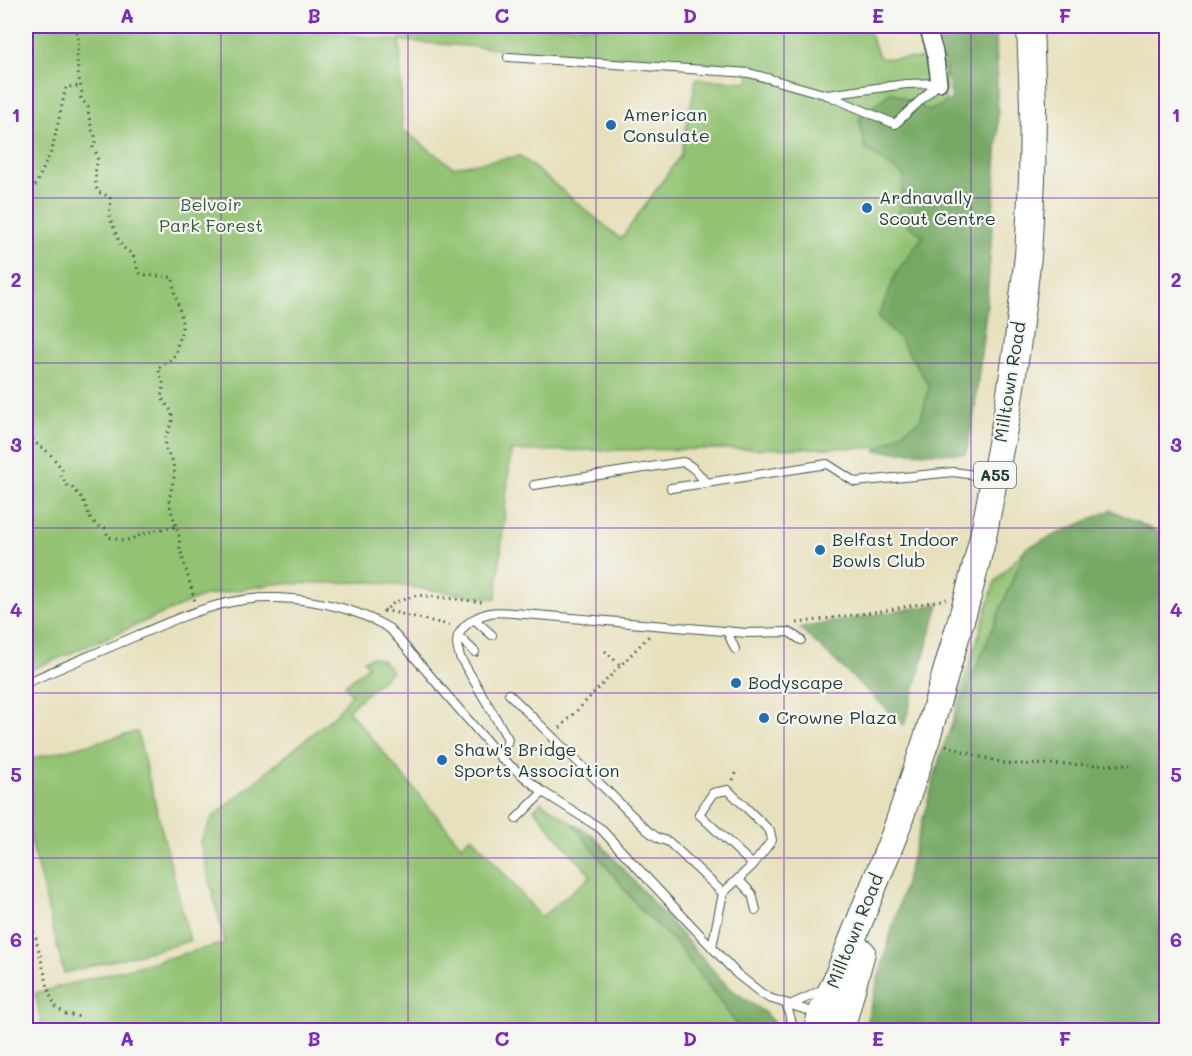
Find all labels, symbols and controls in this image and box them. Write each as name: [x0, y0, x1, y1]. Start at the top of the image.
text: A: [120, 2, 134, 28]
text: B: [307, 2, 321, 28]
text: C: [495, 2, 510, 28]
text: D: [683, 2, 697, 28]
text: E: [872, 2, 884, 28]
text: F: [1059, 2, 1072, 28]
text: 1: [12, 101, 20, 127]
text: 1: [1172, 101, 1180, 127]
place label: American Consulate: [623, 102, 710, 147]
marker: American Consulate: [604, 118, 618, 132]
place label: Ardnavally Scout Centre: [879, 185, 996, 230]
park label: Belvoir Park Forest: [159, 192, 263, 237]
marker: Ardnavally Scout Centre: [860, 201, 874, 215]
text: 2: [10, 266, 22, 292]
text: 2: [1170, 266, 1182, 292]
street label: Milltown Road: [988, 320, 1030, 444]
text: 3: [10, 431, 22, 457]
text: 3: [1170, 431, 1182, 457]
road number: A55: [974, 462, 1016, 488]
place label: Belfast Indoor Bowls Club: [832, 527, 959, 572]
marker: Belfast Indoor Bowls Club: [813, 543, 827, 557]
text: 4: [10, 596, 23, 622]
text: 4: [1170, 596, 1183, 622]
place label: Bodyscape: [748, 670, 843, 694]
marker: Bodyscape: [729, 676, 743, 690]
place label: Crowne Plaza: [776, 705, 897, 729]
marker: Crowne Plaza: [757, 711, 771, 725]
place label: Shaw's Bridge Sports Association: [454, 737, 619, 782]
marker: Shaw's Bridge Sports Association: [435, 753, 449, 767]
text: 5: [10, 761, 22, 787]
text: 5: [1170, 761, 1182, 787]
street label: Milltown Road: [820, 870, 888, 992]
text: 6: [10, 926, 22, 952]
text: 6: [1170, 926, 1182, 952]
text: A: [120, 1025, 134, 1051]
text: B: [307, 1025, 321, 1051]
text: C: [495, 1025, 510, 1051]
text: D: [683, 1025, 697, 1051]
text: E: [872, 1025, 884, 1051]
text: F: [1059, 1025, 1072, 1051]

